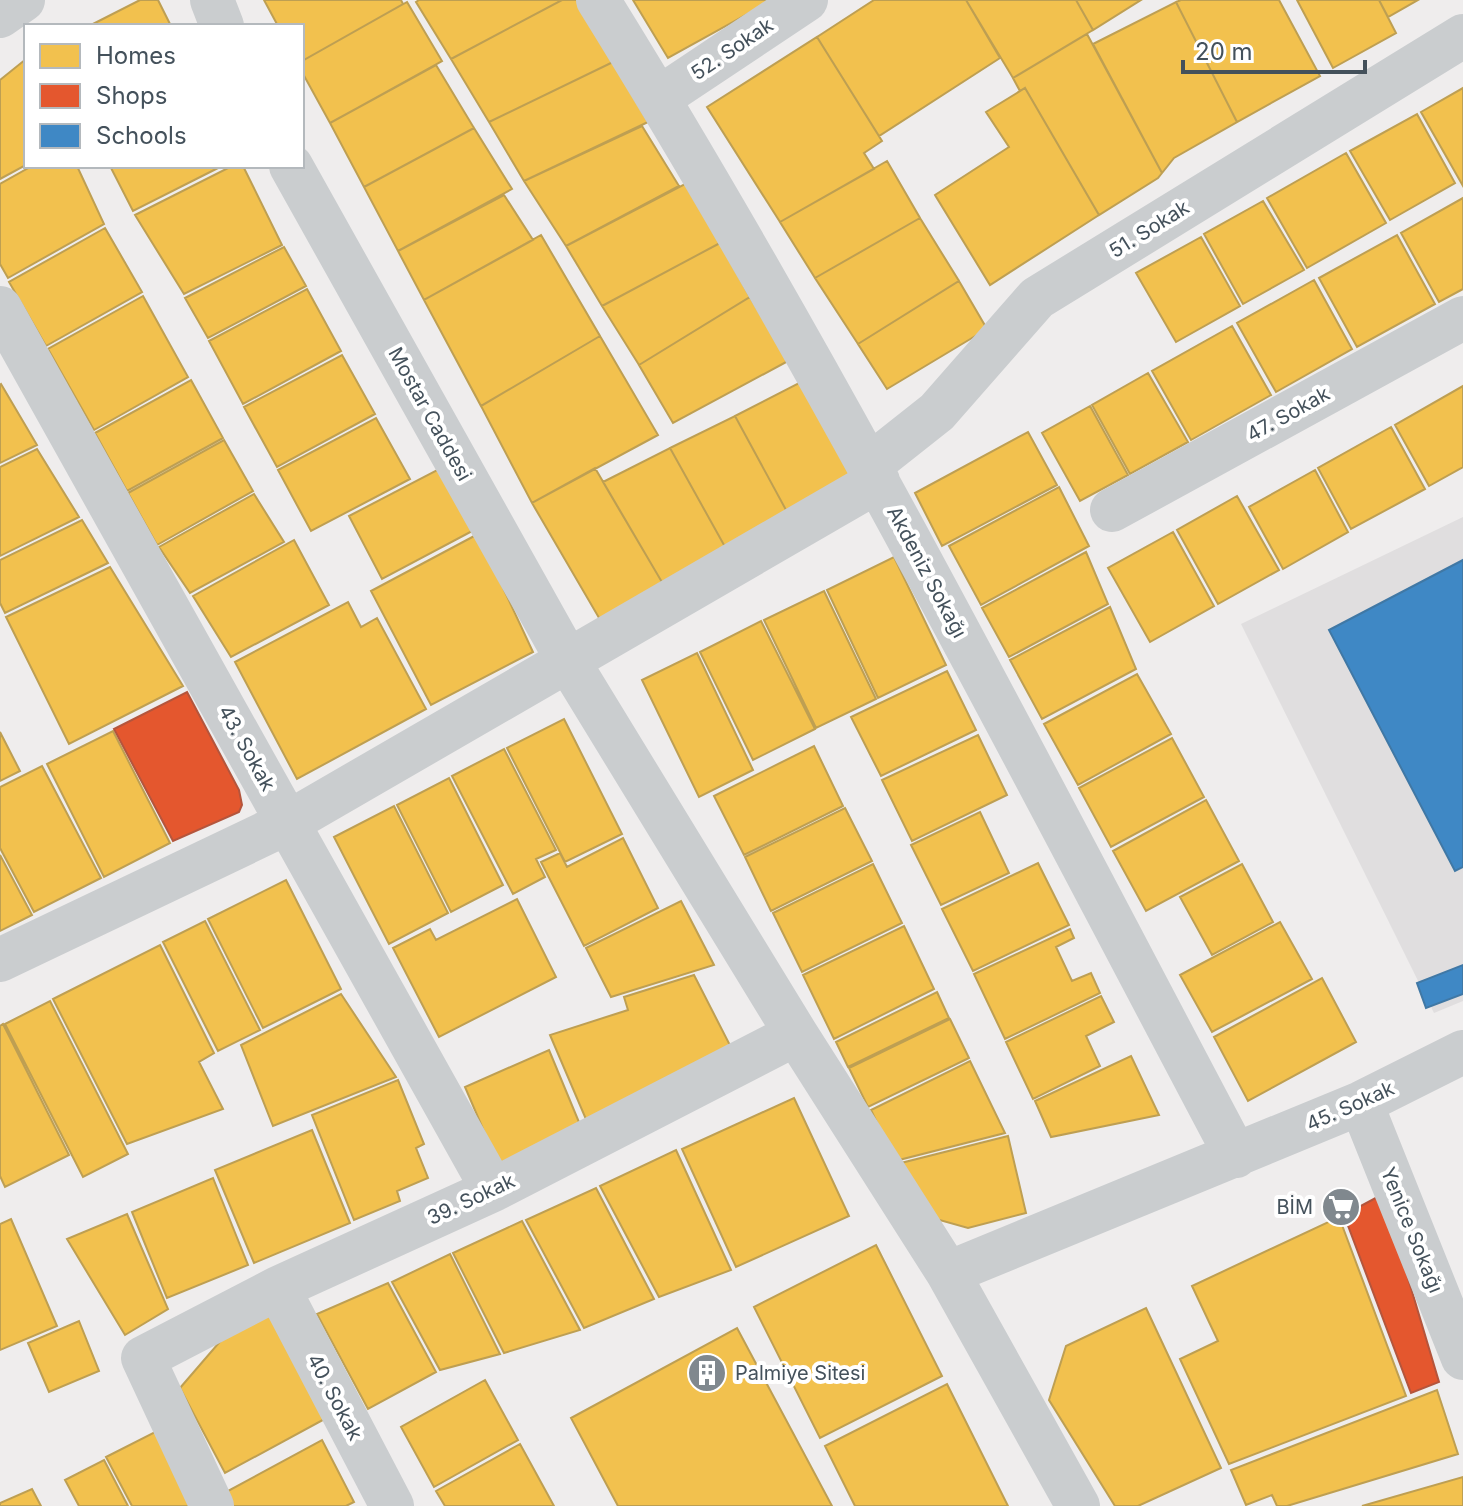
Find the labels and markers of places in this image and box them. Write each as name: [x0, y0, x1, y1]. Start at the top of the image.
supermarket icon: BİM: [1320, 1186, 1362, 1228]
place label: BİM: [1276, 1194, 1313, 1219]
building icon: Palmiye Sitesi: [686, 1352, 728, 1394]
place label: Palmiye Sitesi: [735, 1361, 865, 1385]

